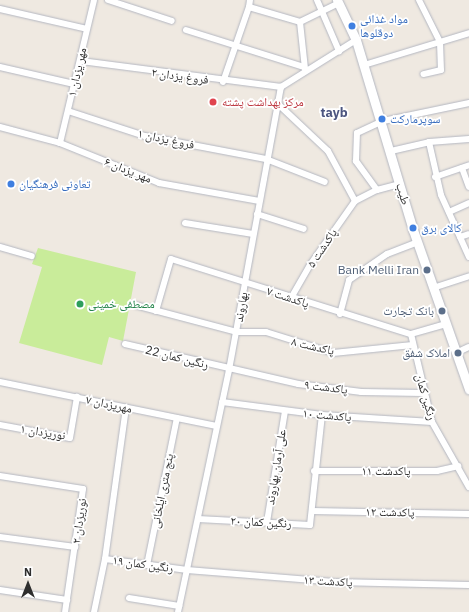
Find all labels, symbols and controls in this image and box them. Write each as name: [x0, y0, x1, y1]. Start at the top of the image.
place label: مواد غذائی دوقلوها: [360, 12, 408, 40]
marker: مواد غذائی دوقلوها: [347, 21, 357, 31]
street label: مهر یزدان ۱: [64, 46, 90, 98]
street label: فروغ یزدان ۲: [150, 65, 210, 87]
place label: مرکز بهداشت پشته: [222, 95, 304, 109]
marker: مرکز بهداشت پشته: [207, 96, 219, 108]
district label: tayb: [320, 105, 348, 121]
place label: سوپرمارکت: [390, 112, 440, 126]
marker: سوپرمارکت: [377, 114, 387, 124]
street label: فروغ یزدان ۱: [136, 126, 196, 152]
street label: مهر یزدان ۶: [102, 154, 154, 186]
place label: تعاونی فرهنگیان: [19, 177, 90, 191]
marker: تعاونی فرهنگیان: [6, 179, 16, 189]
street label: طیب: [393, 181, 413, 207]
place label: کالای برق: [421, 221, 461, 235]
marker: کالای برق: [408, 223, 418, 233]
street label: پاکدشت ۵: [304, 226, 340, 270]
place label: Bank Melli Iran: [338, 263, 419, 277]
marker: Bank Melli Iran: [422, 265, 432, 275]
street label: پاکدشت ۷: [265, 283, 311, 311]
street label: بهاروند: [231, 291, 251, 323]
place label: مصطفی خمینی: [88, 297, 155, 311]
marker: مصطفی خمینی: [75, 299, 85, 309]
place label: بانک تجارت: [383, 304, 434, 318]
marker: بانک تجارت: [437, 306, 447, 316]
street label: پاکدشت ۸: [290, 334, 336, 358]
street label: رنگین کمان 22: [144, 342, 210, 372]
place label: املاک شفق: [403, 346, 450, 360]
marker: املاک شفق: [453, 348, 463, 358]
street label: رنگین کمان: [413, 372, 439, 422]
street label: پاکدشت ۹: [303, 377, 349, 397]
street label: مهریزدان ۷: [85, 392, 133, 416]
street label: پاکدشت ۱۰: [302, 406, 352, 424]
street label: نوریزدان ۱: [19, 421, 67, 443]
street label: علی آرمان بهاروند: [263, 428, 289, 506]
street label: پنج متری ایلخانی: [148, 452, 176, 530]
street label: پاکدشت ۱۱: [361, 464, 411, 478]
street label: نوریزدان ۲: [69, 497, 89, 545]
street label: پاکدشت ۱۲: [365, 504, 415, 520]
street label: رنگین کمان ۲۰: [230, 513, 292, 531]
street label: رنگین کمان ۱۹: [112, 553, 174, 575]
north arrow: [8, 564, 48, 604]
text: N: [24, 565, 32, 579]
street label: پاکدشت ۱۳: [303, 573, 353, 589]

